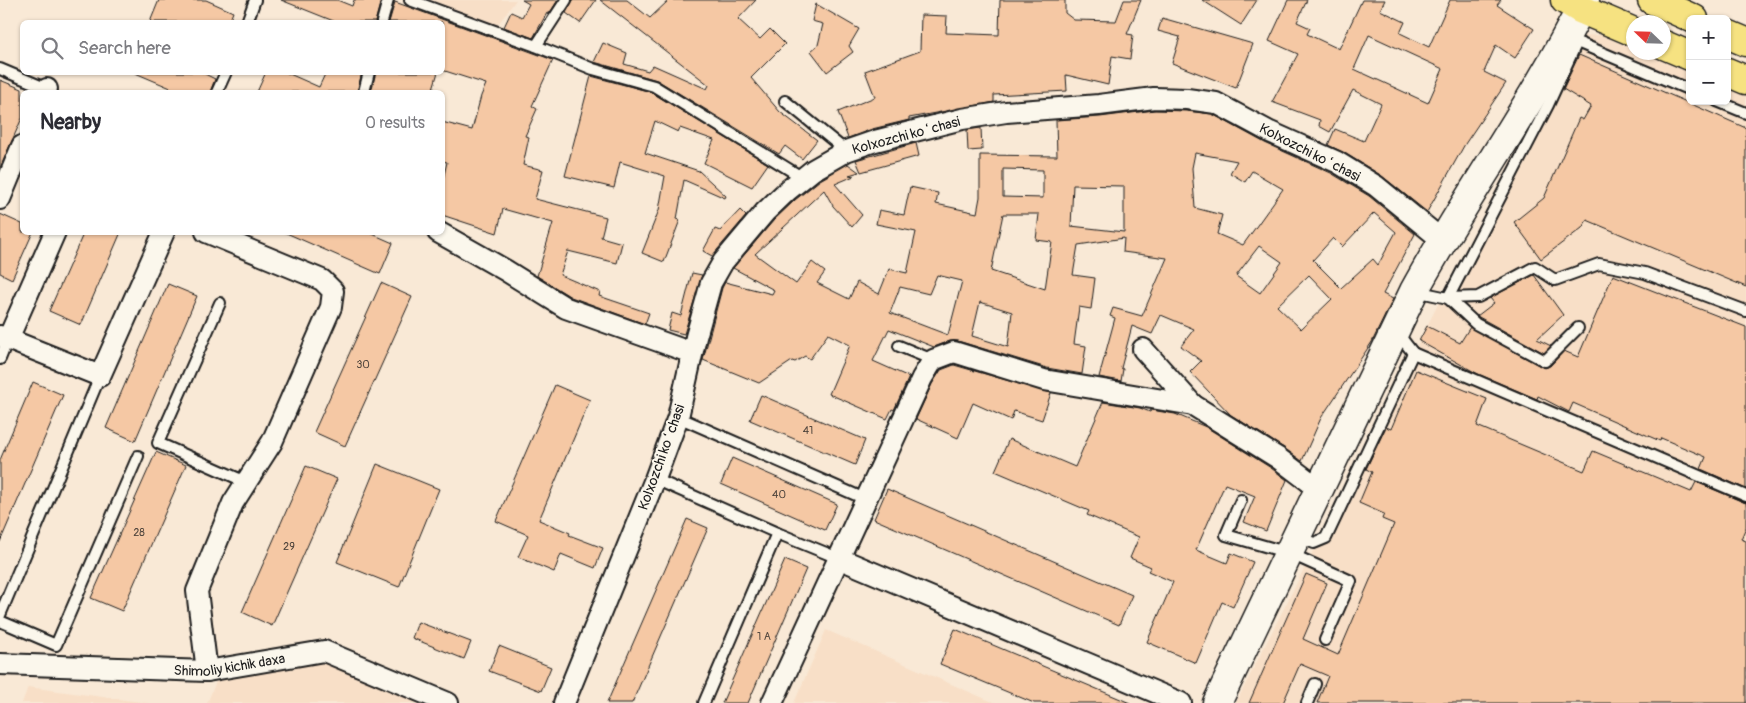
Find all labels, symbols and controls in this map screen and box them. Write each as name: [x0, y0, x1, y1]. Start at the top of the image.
north arrow: [1626, 15, 1671, 60]
map controls: [1686, 15, 1731, 105]
button: +: [1686, 15, 1731, 60]
search box: [20, 20, 445, 75]
icon: search: [38, 34, 66, 62]
text: Search here: [78, 36, 171, 60]
button: −: [1686, 60, 1731, 105]
text: Nearby: [40, 109, 101, 136]
text: 0 results: [365, 113, 425, 133]
street label: Kolxozchi koʻchasi: [850, 113, 962, 158]
street label: Kolxozchi koʻchasi: [1256, 120, 1364, 185]
house number: 30: [356, 358, 370, 371]
street label: Kolxozchi koʻchasi: [634, 402, 689, 512]
house number: 41: [803, 424, 813, 437]
house number: 40: [772, 488, 786, 501]
house number: 28: [133, 526, 145, 539]
house number: 29: [283, 540, 295, 553]
house number: 1 А: [757, 630, 771, 643]
street label: Shimoliy kichik daxa: [173, 650, 286, 680]

